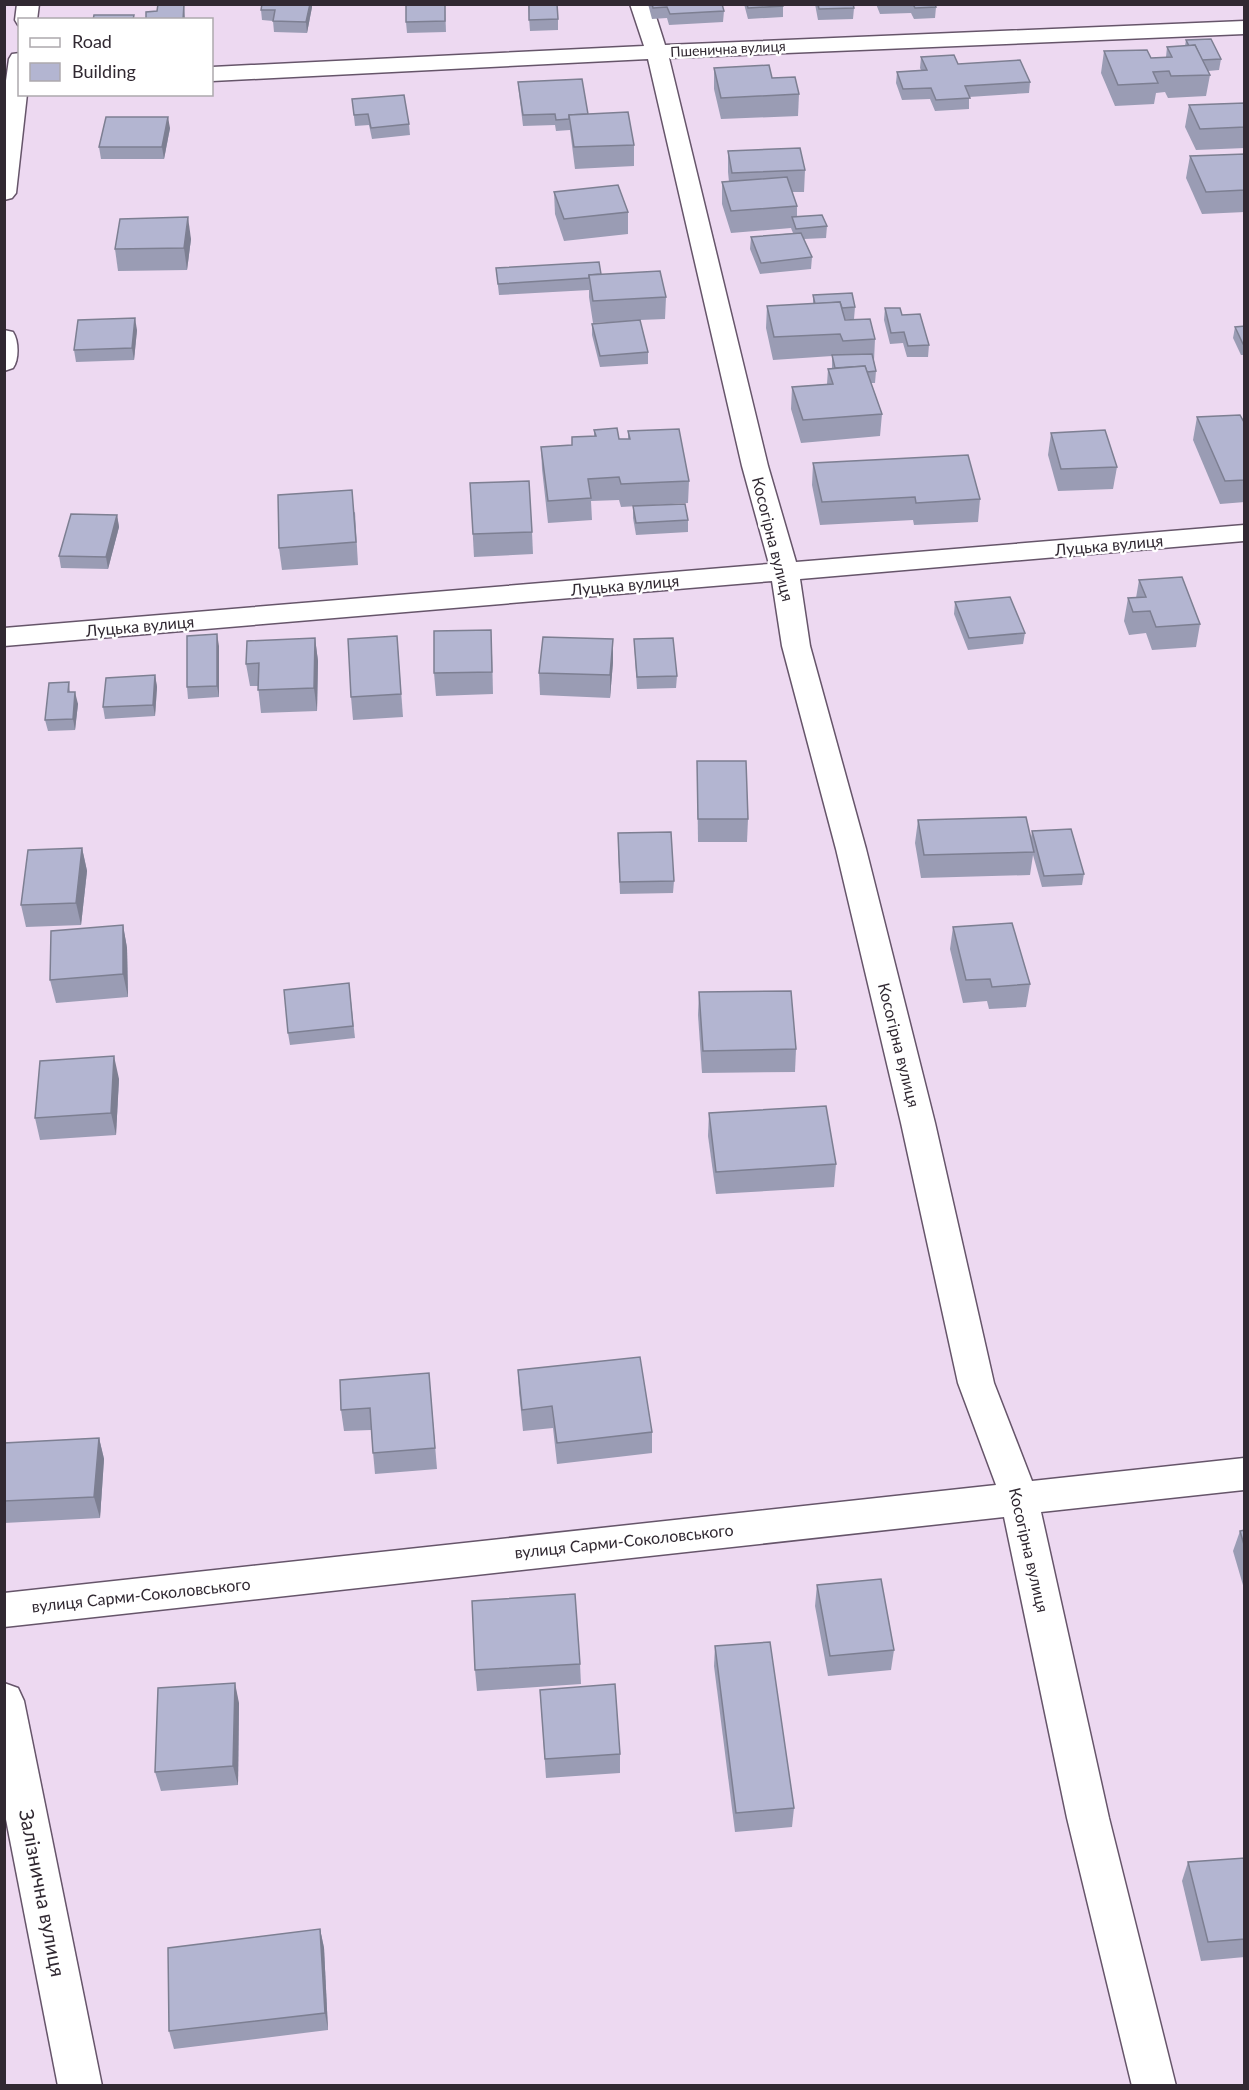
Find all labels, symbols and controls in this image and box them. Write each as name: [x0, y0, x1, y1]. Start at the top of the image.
legend: [18, 18, 213, 96]
text: Road: [72, 30, 112, 52]
street label: Пшенична вулиця: [670, 37, 786, 60]
text: Building: [72, 60, 136, 82]
street label: Косогірна вулиця: [749, 475, 798, 603]
street label: Луцька вулиця: [1053, 530, 1164, 559]
street label: Луцька вулиця: [569, 570, 680, 599]
street label: Луцька вулиця: [84, 611, 195, 640]
street label: Косогірна вулиця: [875, 981, 924, 1109]
street label: Косогірна вулиця: [1006, 1486, 1053, 1614]
street label: вулиця Сарми-Соколовського: [514, 1520, 734, 1561]
street label: вулиця Сарми-Соколовського: [31, 1574, 251, 1615]
street label: Залізнична вулиця: [15, 1807, 71, 1979]

